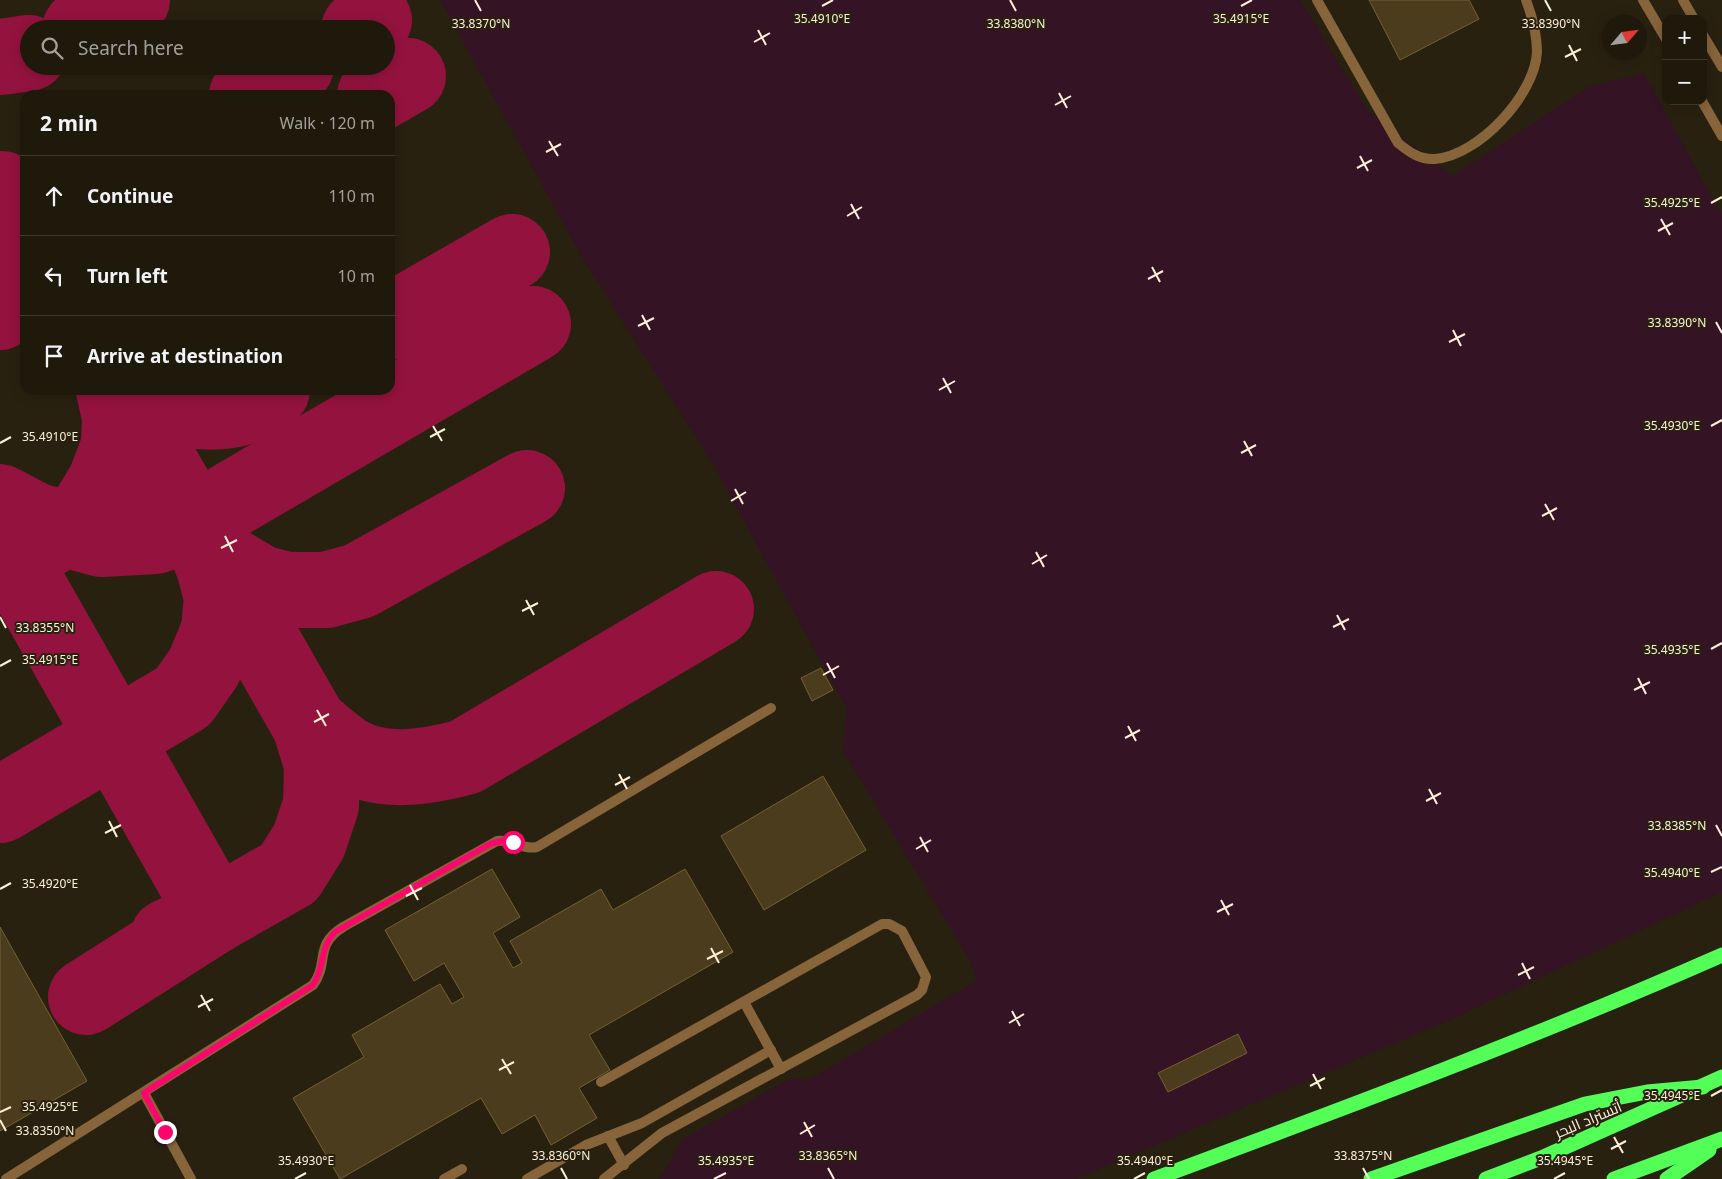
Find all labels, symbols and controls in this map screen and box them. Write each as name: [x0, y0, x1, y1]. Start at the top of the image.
text: 35.4910°E: [794, 10, 850, 27]
text: 35.4915°E: [1213, 10, 1269, 27]
text: 33.8370°N: [452, 15, 510, 32]
text: 33.8380°N: [987, 15, 1045, 32]
text: 33.8390°N: [1522, 15, 1580, 32]
north arrow: [1602, 15, 1647, 60]
map controls: [1662, 15, 1707, 105]
button: +: [1662, 15, 1707, 60]
search box: [20, 20, 395, 75]
icon: search: [38, 34, 66, 62]
text: Search here: [78, 35, 184, 61]
button: −: [1662, 60, 1707, 105]
text: 2 min: [40, 109, 98, 137]
text: Walk · 120 m: [280, 112, 375, 134]
icon: ahead: [40, 182, 68, 210]
text: Continue: [87, 183, 173, 209]
text: 110 m: [328, 185, 375, 207]
text: 35.4925°E: [1644, 194, 1700, 211]
icon: left: [40, 262, 68, 290]
text: Turn left: [87, 263, 168, 289]
text: 10 m: [338, 265, 375, 287]
text: 33.8390°N: [1648, 314, 1706, 331]
icon: arrive: [40, 342, 68, 370]
text: Arrive at destination: [87, 343, 283, 369]
text: 35.4930°E: [1644, 417, 1700, 434]
text: 35.4910°E: [22, 428, 78, 445]
text: 33.8355°N: [16, 619, 74, 636]
text: 35.4935°E: [1644, 641, 1700, 658]
text: 35.4915°E: [22, 651, 78, 668]
text: 33.8385°N: [1648, 817, 1706, 834]
route start: [502, 831, 525, 854]
text: 35.4940°E: [1644, 864, 1700, 881]
text: 35.4920°E: [22, 875, 78, 892]
text: 35.4945°E: [1644, 1087, 1700, 1104]
street label: أتستراد البحر: [1550, 1096, 1625, 1142]
text: 35.4925°E: [22, 1098, 78, 1115]
route end: [154, 1121, 177, 1144]
text: 33.8350°N: [16, 1122, 74, 1139]
text: 33.8360°N: [532, 1147, 590, 1164]
text: 33.8365°N: [799, 1147, 857, 1164]
text: 33.8375°N: [1334, 1147, 1392, 1164]
text: 35.4930°E: [278, 1152, 334, 1169]
text: 35.4935°E: [698, 1152, 754, 1169]
text: 35.4940°E: [1117, 1152, 1173, 1169]
text: 35.4945°E: [1537, 1152, 1593, 1169]

